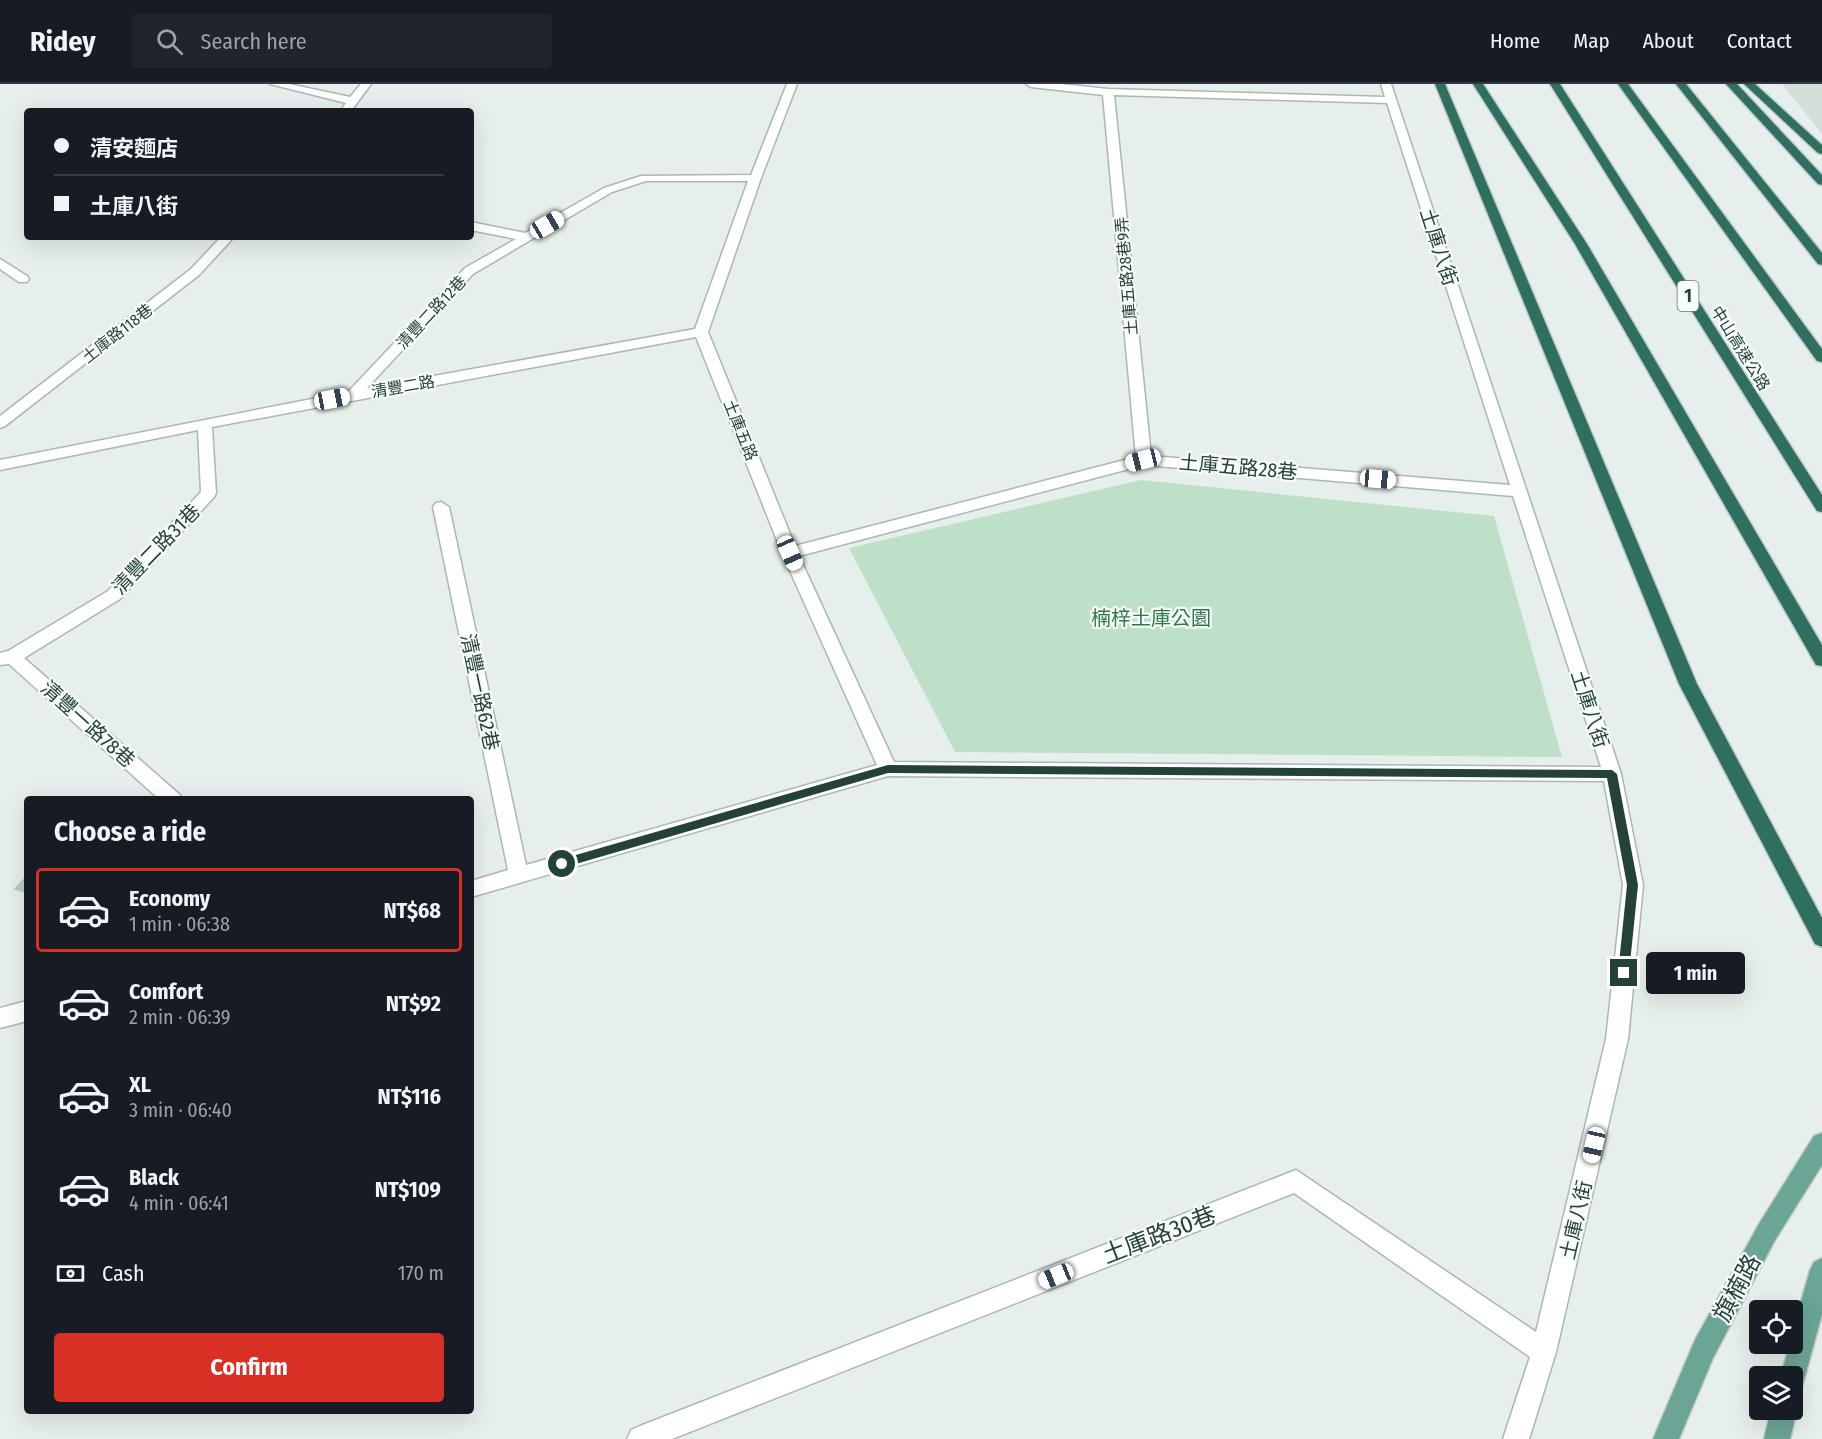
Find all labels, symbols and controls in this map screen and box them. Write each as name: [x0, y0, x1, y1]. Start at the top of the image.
search box: [132, 14, 552, 68]
text: Ridey: [30, 25, 96, 58]
icon: search: [153, 25, 186, 58]
text: Search here: [201, 28, 307, 55]
text: Home: [1490, 28, 1540, 54]
text: Map: [1573, 28, 1610, 54]
text: About: [1643, 28, 1694, 54]
text: Contact: [1727, 28, 1792, 54]
text: 清安麵店: [90, 135, 178, 162]
text: 土庫八街: [90, 193, 178, 220]
street label: 土庫八街: [1415, 205, 1463, 289]
car: [527, 208, 567, 242]
street label: 土庫五路28巷9弄: [1112, 216, 1141, 336]
street label: 清豐二路12巷: [393, 272, 470, 353]
road number: 1: [1678, 281, 1698, 311]
street label: 土庫路118巷: [78, 300, 156, 367]
street label: 中山高速公路: [1707, 303, 1774, 394]
street label: 清豐二路: [370, 372, 436, 401]
car: [313, 387, 351, 411]
street label: 土庫五路: [720, 397, 761, 463]
car: [1123, 447, 1163, 473]
street label: 土庫五路28巷: [1178, 450, 1298, 484]
car: [1359, 468, 1397, 490]
street label: 清豐二路31巷: [107, 499, 205, 599]
car: [774, 533, 806, 573]
park label: 楠梓土庫公園: [1091, 606, 1211, 630]
street label: 清豐一路62巷: [456, 632, 504, 752]
street label: 土庫八街: [1566, 667, 1614, 751]
street label: 清豐一路78巷: [36, 676, 140, 772]
text: Choose a ride: [54, 816, 206, 848]
route start: [548, 850, 575, 877]
icon: car: [57, 883, 111, 937]
text: Economy: [129, 885, 210, 912]
text: NT$68: [383, 897, 441, 924]
text: 1 min · 06:38: [129, 912, 230, 936]
callout: 1 min: [1645, 952, 1744, 994]
route end: [1610, 959, 1637, 986]
text: 1 min: [1674, 961, 1717, 985]
icon: car: [57, 976, 111, 1030]
text: Comfort: [129, 978, 203, 1005]
text: NT$92: [386, 990, 441, 1017]
text: 2 min · 06:39: [129, 1005, 230, 1029]
icon: car: [57, 1069, 111, 1123]
text: XL: [129, 1071, 151, 1098]
text: NT$116: [378, 1083, 441, 1110]
text: 3 min · 06:40: [129, 1098, 232, 1122]
car: [1581, 1125, 1607, 1165]
icon: car: [57, 1162, 111, 1216]
text: Black: [129, 1164, 179, 1191]
text: NT$109: [375, 1176, 441, 1203]
street label: 土庫八街: [1555, 1178, 1597, 1262]
text: 4 min · 06:41: [129, 1191, 229, 1215]
street label: 土庫路30巷: [1098, 1201, 1220, 1269]
street label: 旗楠路: [1708, 1250, 1766, 1326]
icon: cash: [54, 1257, 87, 1290]
text: Cash: [102, 1260, 145, 1287]
text: 170 m: [398, 1261, 444, 1285]
car: [1036, 1261, 1076, 1291]
map controls: [1749, 1300, 1803, 1420]
button: locate: [1749, 1300, 1803, 1354]
button: Confirm: [54, 1333, 444, 1402]
button: layers: [1749, 1366, 1803, 1420]

